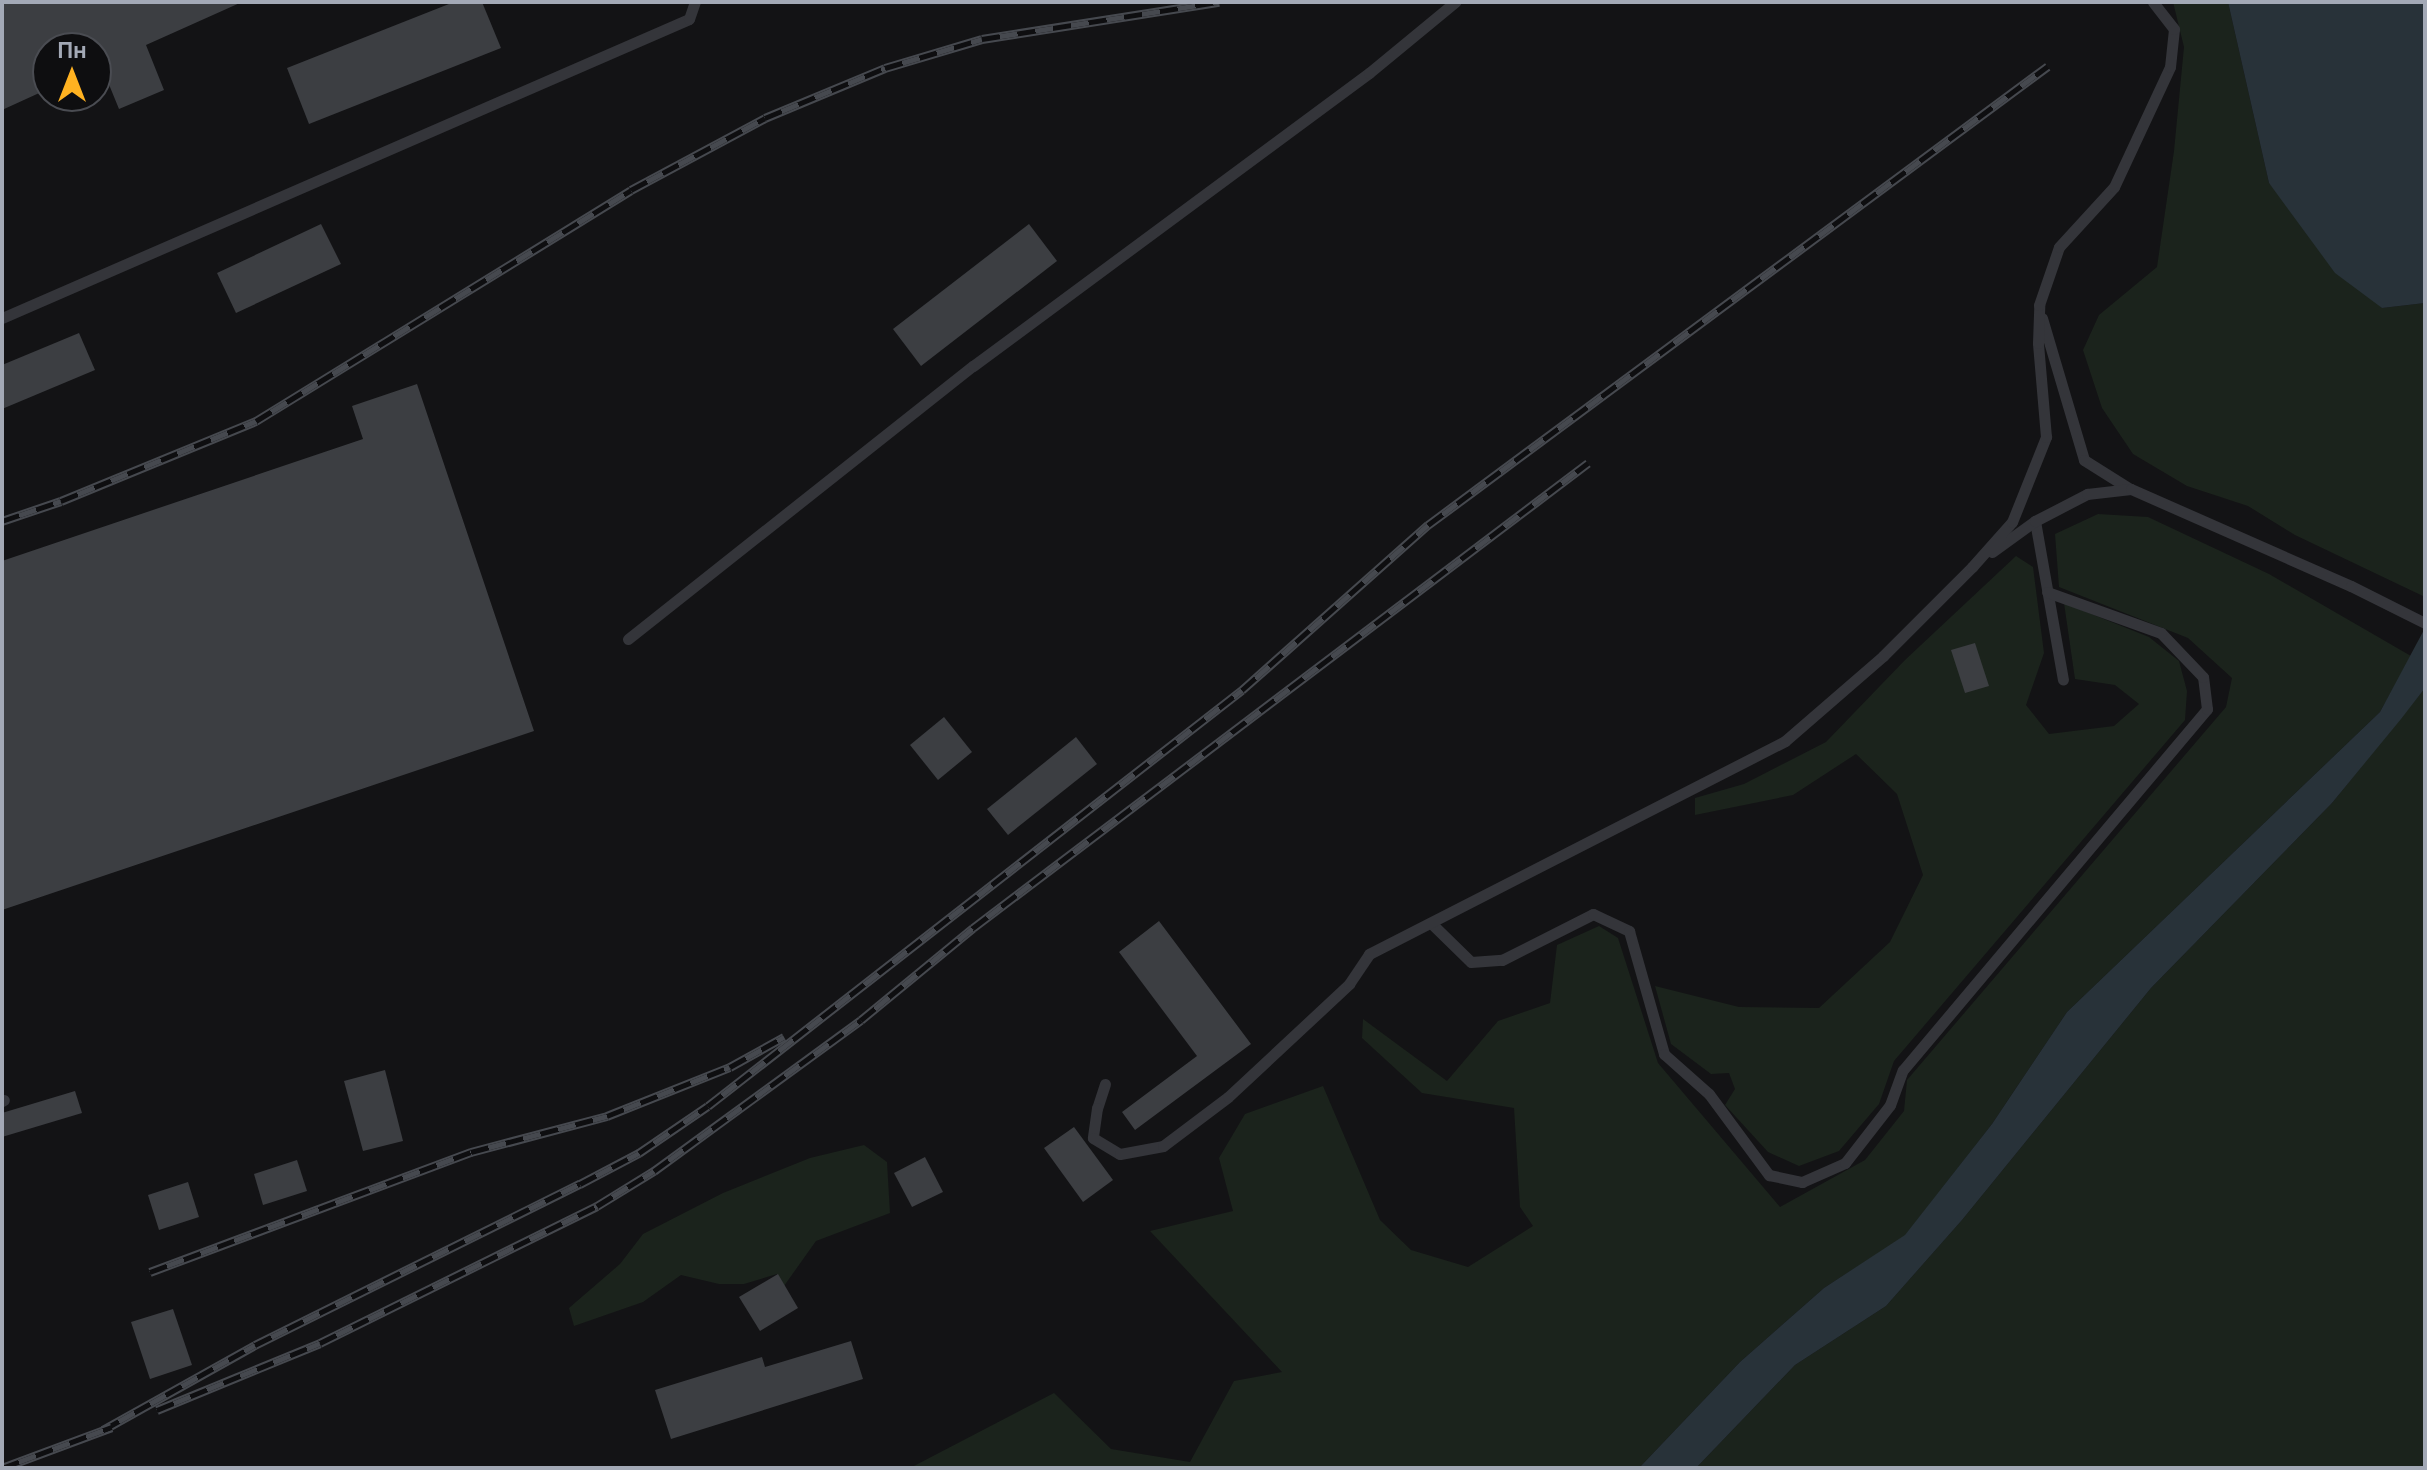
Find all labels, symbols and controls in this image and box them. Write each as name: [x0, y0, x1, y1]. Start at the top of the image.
north arrow: [32, 32, 112, 112]
text: Пн: [57, 37, 87, 63]

